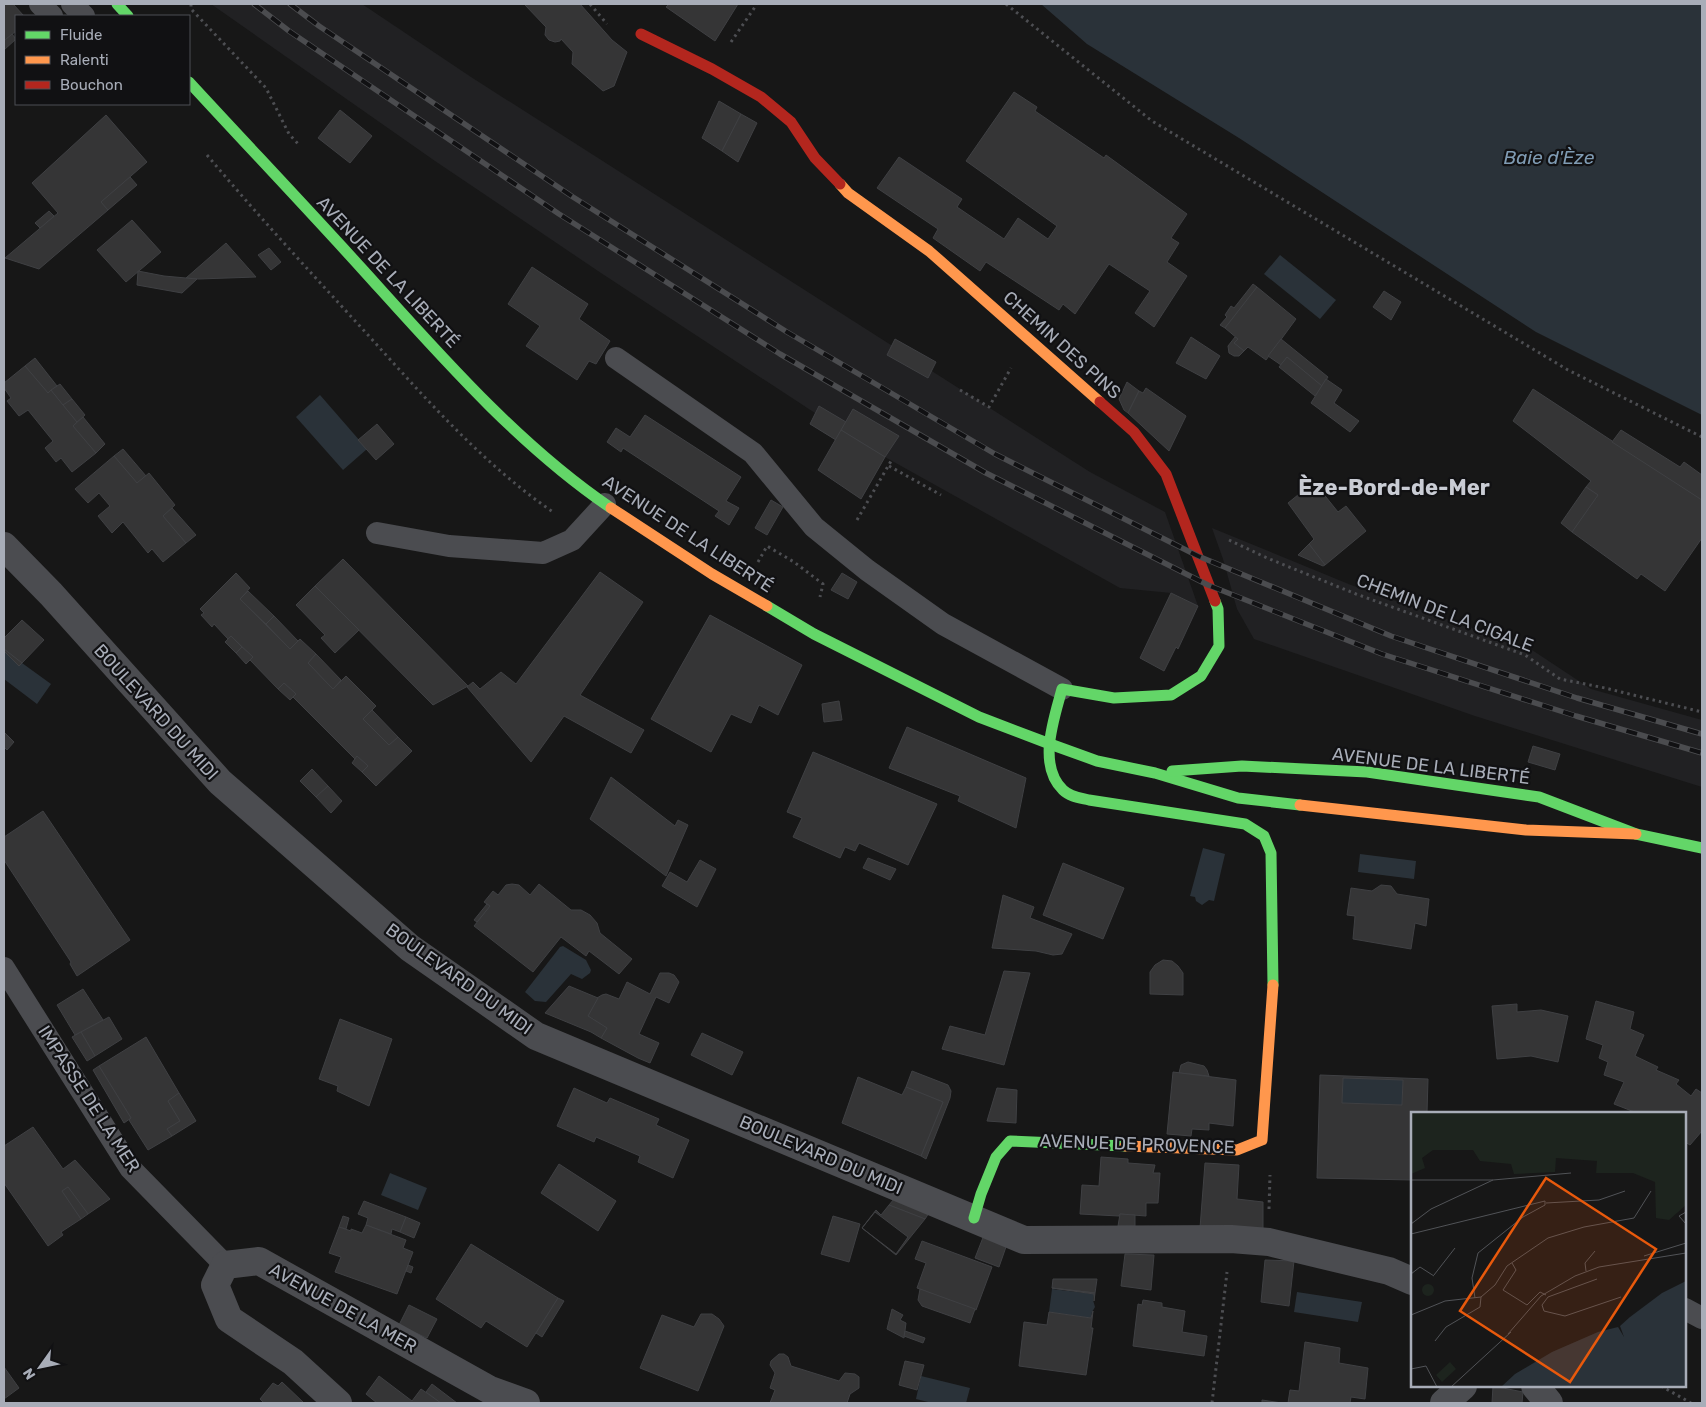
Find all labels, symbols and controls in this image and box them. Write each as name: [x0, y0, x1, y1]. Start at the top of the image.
legend: [15, 15, 190, 105]
text: Fluide: [60, 26, 102, 44]
text: Ralenti: [60, 51, 109, 69]
text: Bouchon: [60, 76, 123, 94]
water label: Baie d'Èze: [1504, 146, 1595, 169]
street label: AVENUE DE LA LIBERTÉ: [312, 192, 464, 352]
street label: CHEMIN DES PINS: [999, 286, 1125, 404]
street label: AVENUE DE LA LIBERTÉ: [599, 471, 777, 597]
district label: Èze-Bord-de-Mer: [1298, 474, 1490, 501]
street label: CHEMIN DE LA CIGALE: [1353, 569, 1537, 657]
street label: BOULEVARD DU MIDI: [89, 640, 223, 784]
street label: AVENUE DE LA LIBERTÉ: [1331, 743, 1531, 789]
street label: BOULEVARD DU MIDI: [382, 919, 536, 1039]
street label: IMPASSE DE LA MER: [33, 1022, 145, 1177]
street label: BOULEVARD DU MIDI: [736, 1111, 906, 1199]
inset map: [1411, 1112, 1686, 1387]
street label: AVENUE DE PROVENCE: [1039, 1130, 1235, 1158]
street label: AVENUE DE LA MER: [265, 1258, 421, 1358]
north arrow: [15, 1342, 65, 1392]
text: N: [20, 1365, 39, 1383]

